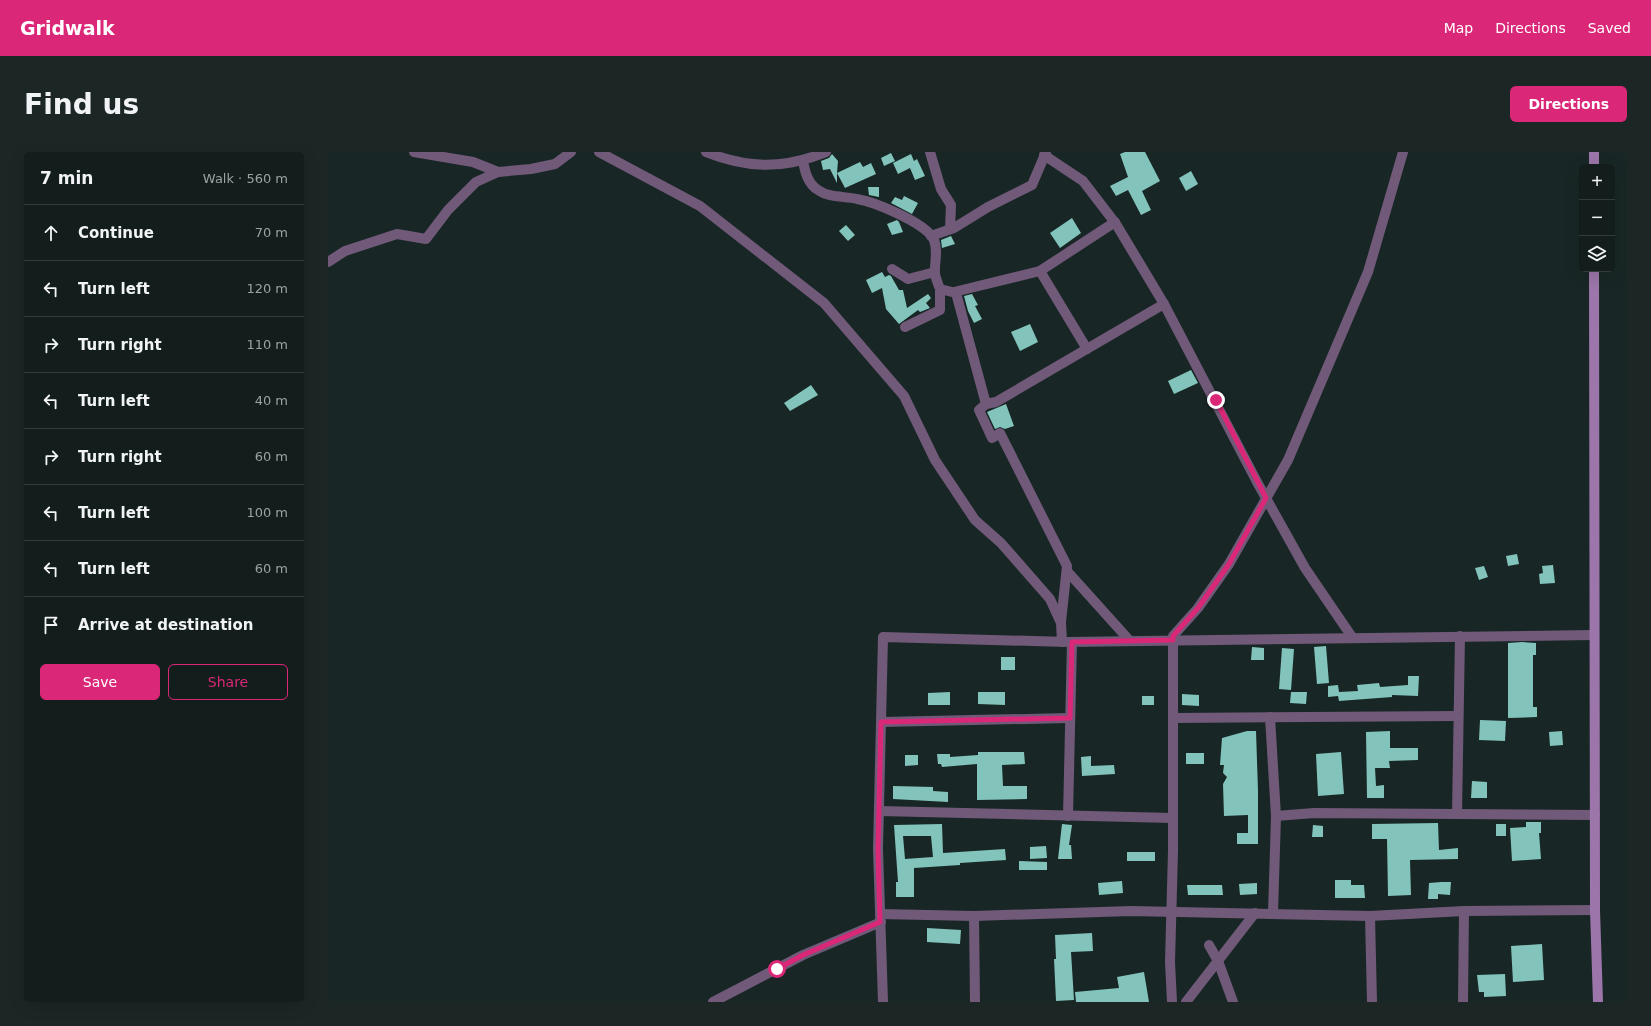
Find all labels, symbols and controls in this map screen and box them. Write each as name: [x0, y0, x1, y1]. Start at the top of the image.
text: Gridwalk: [20, 17, 115, 39]
text: Map: [1444, 20, 1473, 36]
text: Directions: [1495, 20, 1566, 36]
text: Saved: [1588, 20, 1631, 36]
button: Directions: [1510, 86, 1627, 122]
text: Find us: [24, 88, 139, 121]
map controls: [1579, 164, 1615, 272]
button: +: [1579, 164, 1615, 200]
text: 7 min: [40, 168, 93, 188]
text: Walk · 560 m: [203, 171, 288, 186]
button: −: [1579, 200, 1615, 236]
icon: ahead: [40, 222, 62, 244]
text: Continue: [78, 224, 154, 242]
text: 70 m: [255, 225, 288, 240]
button: layers: [1579, 236, 1615, 272]
icon: left: [40, 278, 62, 300]
text: Turn left: [78, 280, 150, 298]
text: 120 m: [246, 281, 288, 296]
icon: right: [40, 334, 62, 356]
text: Turn right: [78, 336, 162, 354]
text: 110 m: [246, 337, 288, 352]
icon: left: [40, 390, 62, 412]
route end: [1207, 391, 1225, 409]
text: Turn left: [78, 392, 150, 410]
text: 40 m: [255, 393, 288, 408]
icon: right: [40, 446, 62, 468]
text: Turn right: [78, 448, 162, 466]
text: 60 m: [255, 449, 288, 464]
icon: left: [40, 502, 62, 524]
text: Turn left: [78, 504, 150, 522]
text: 100 m: [246, 505, 288, 520]
icon: left: [40, 558, 62, 580]
text: Turn left: [78, 560, 150, 578]
text: 60 m: [255, 561, 288, 576]
icon: arrive: [40, 614, 62, 636]
text: Arrive at destination: [78, 616, 253, 634]
button: Save: [40, 664, 160, 700]
button: Share: [168, 664, 288, 700]
route start: [768, 960, 786, 978]

